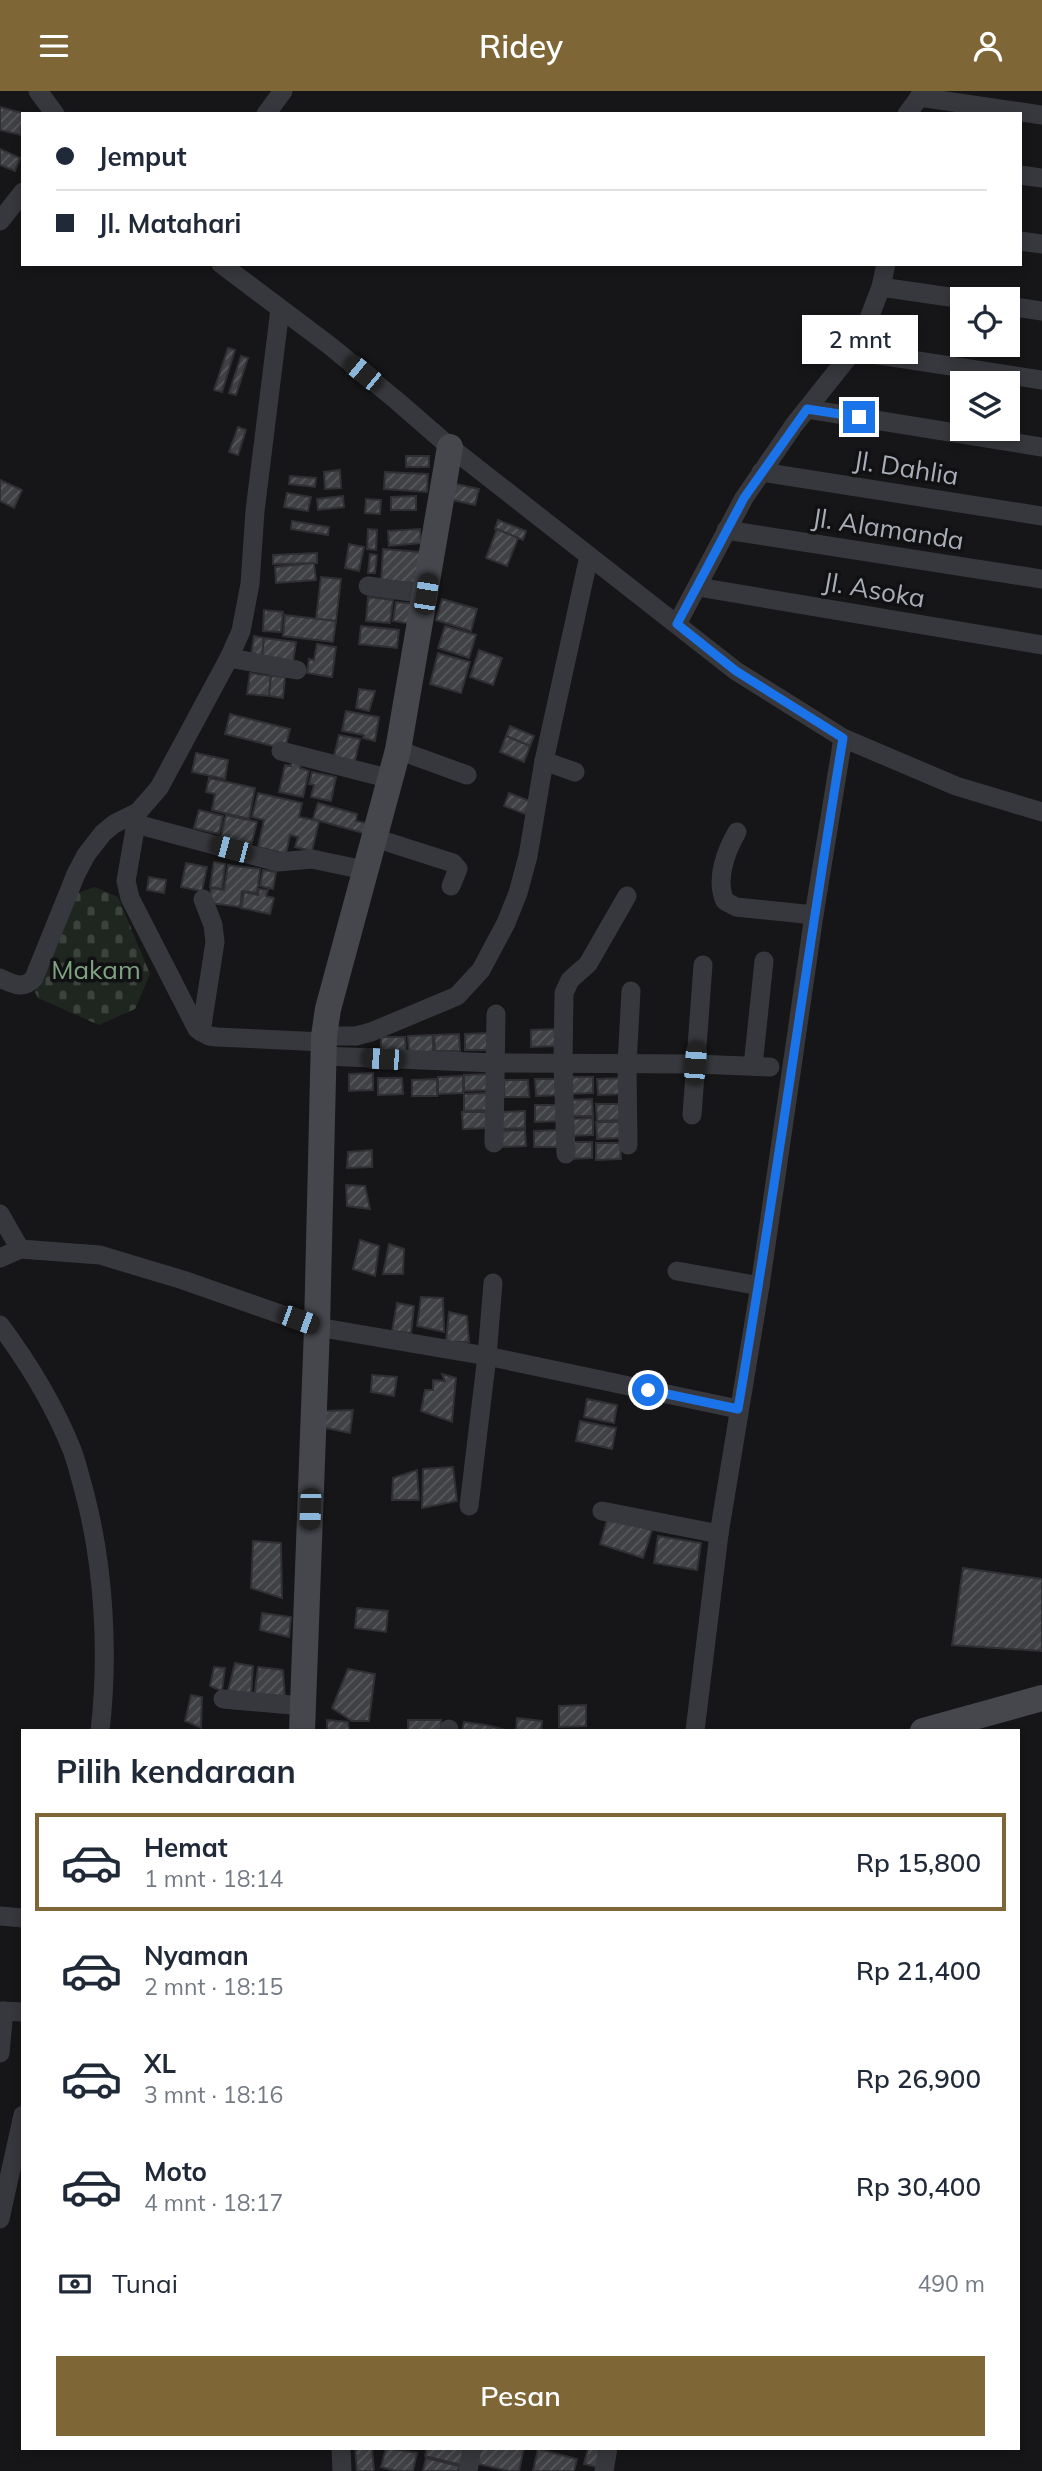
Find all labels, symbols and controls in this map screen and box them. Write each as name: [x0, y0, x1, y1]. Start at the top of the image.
text: Ridey: [479, 26, 563, 66]
icon: menu: [35, 27, 73, 65]
icon: person: [969, 27, 1007, 65]
text: Jemput: [98, 140, 187, 173]
text: Jl. Matahari: [98, 207, 241, 240]
map controls: [950, 287, 1020, 441]
button: locate: [950, 287, 1020, 357]
callout: 2 mnt: [801, 315, 917, 365]
text: 2 mnt: [829, 325, 891, 354]
car: [341, 352, 386, 394]
button: layers: [950, 371, 1020, 441]
route end: [843, 401, 875, 433]
street label: Jl. Dahlia: [851, 443, 961, 492]
street label: Jl. Alamanda: [810, 500, 966, 557]
street label: Jl. Asoka: [820, 564, 928, 615]
car: [413, 572, 440, 616]
car: [208, 833, 255, 865]
park label: Makam: [51, 953, 141, 986]
car: [684, 1041, 707, 1085]
car: [362, 1047, 405, 1071]
car: [276, 1303, 323, 1337]
route start: [632, 1374, 664, 1406]
car: [299, 1488, 322, 1530]
text: Pilih kendaraan: [56, 1751, 296, 1791]
icon: car: [60, 1831, 123, 1894]
text: Hemat: [144, 1831, 228, 1864]
text: Rp 15,800: [856, 1846, 981, 1879]
text: 1 mnt · 18:14: [144, 1864, 283, 1893]
icon: car: [60, 1939, 123, 2002]
text: Nyaman: [144, 1939, 249, 1972]
text: Rp 21,400: [856, 1954, 981, 1987]
text: 2 mnt · 18:15: [144, 1972, 283, 2001]
icon: car: [60, 2047, 123, 2110]
text: XL: [144, 2047, 176, 2080]
text: Rp 26,900: [856, 2062, 981, 2095]
text: 3 mnt · 18:16: [144, 2080, 283, 2109]
icon: car: [60, 2155, 123, 2218]
text: Moto: [144, 2155, 207, 2188]
text: Rp 30,400: [856, 2170, 981, 2203]
text: 4 mnt · 18:17: [144, 2188, 283, 2217]
icon: cash: [56, 2265, 94, 2303]
text: Tunai: [112, 2267, 178, 2300]
text: 490 m: [917, 2269, 985, 2298]
button: Pesan: [56, 2356, 985, 2436]

